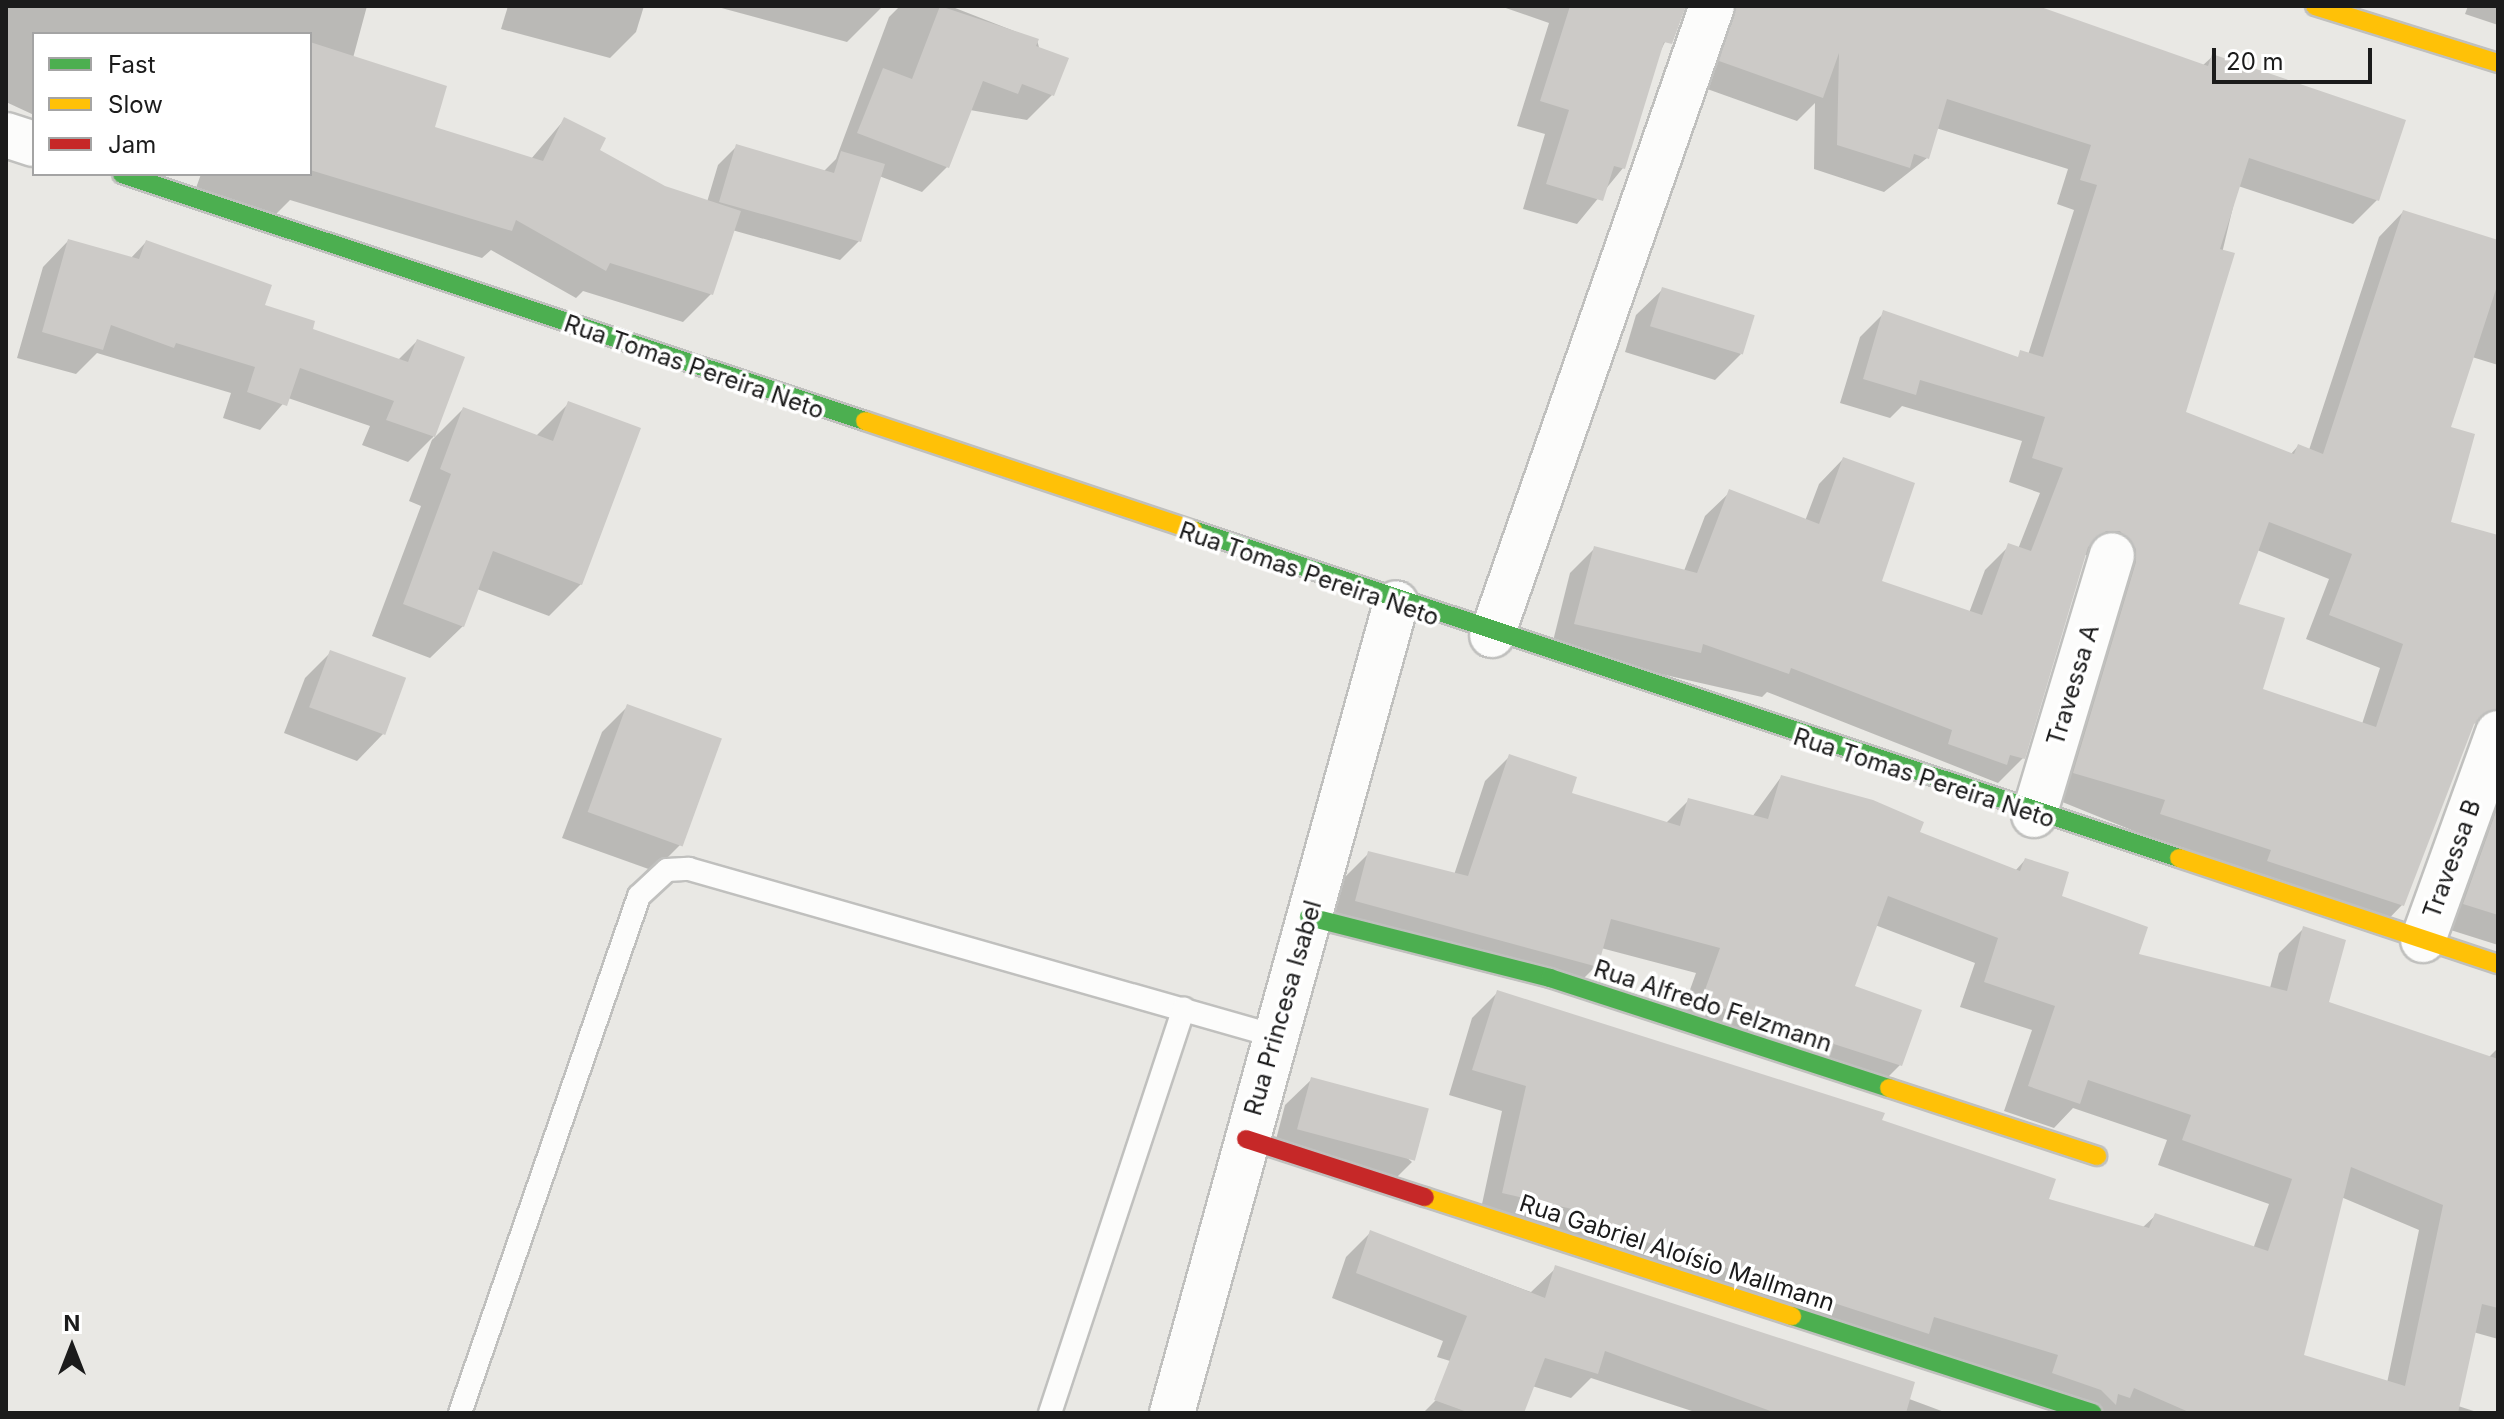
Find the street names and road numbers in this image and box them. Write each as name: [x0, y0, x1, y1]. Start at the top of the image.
street label: Rua Tomas Pereira Neto: [560, 309, 828, 425]
street label: Rua Tomas Pereira Neto: [1175, 516, 1443, 632]
street label: Travessa A: [2041, 621, 2105, 749]
street label: Rua Tomas Pereira Neto: [1790, 722, 2058, 834]
street label: Travessa B: [2417, 796, 2487, 922]
street label: Rua Princesa Isabel: [1239, 897, 1327, 1119]
street label: Rua Alfredo Felzmann: [1590, 954, 1836, 1058]
street label: Rua Gabriel Aloísio Mallmann: [1516, 1188, 1838, 1318]

